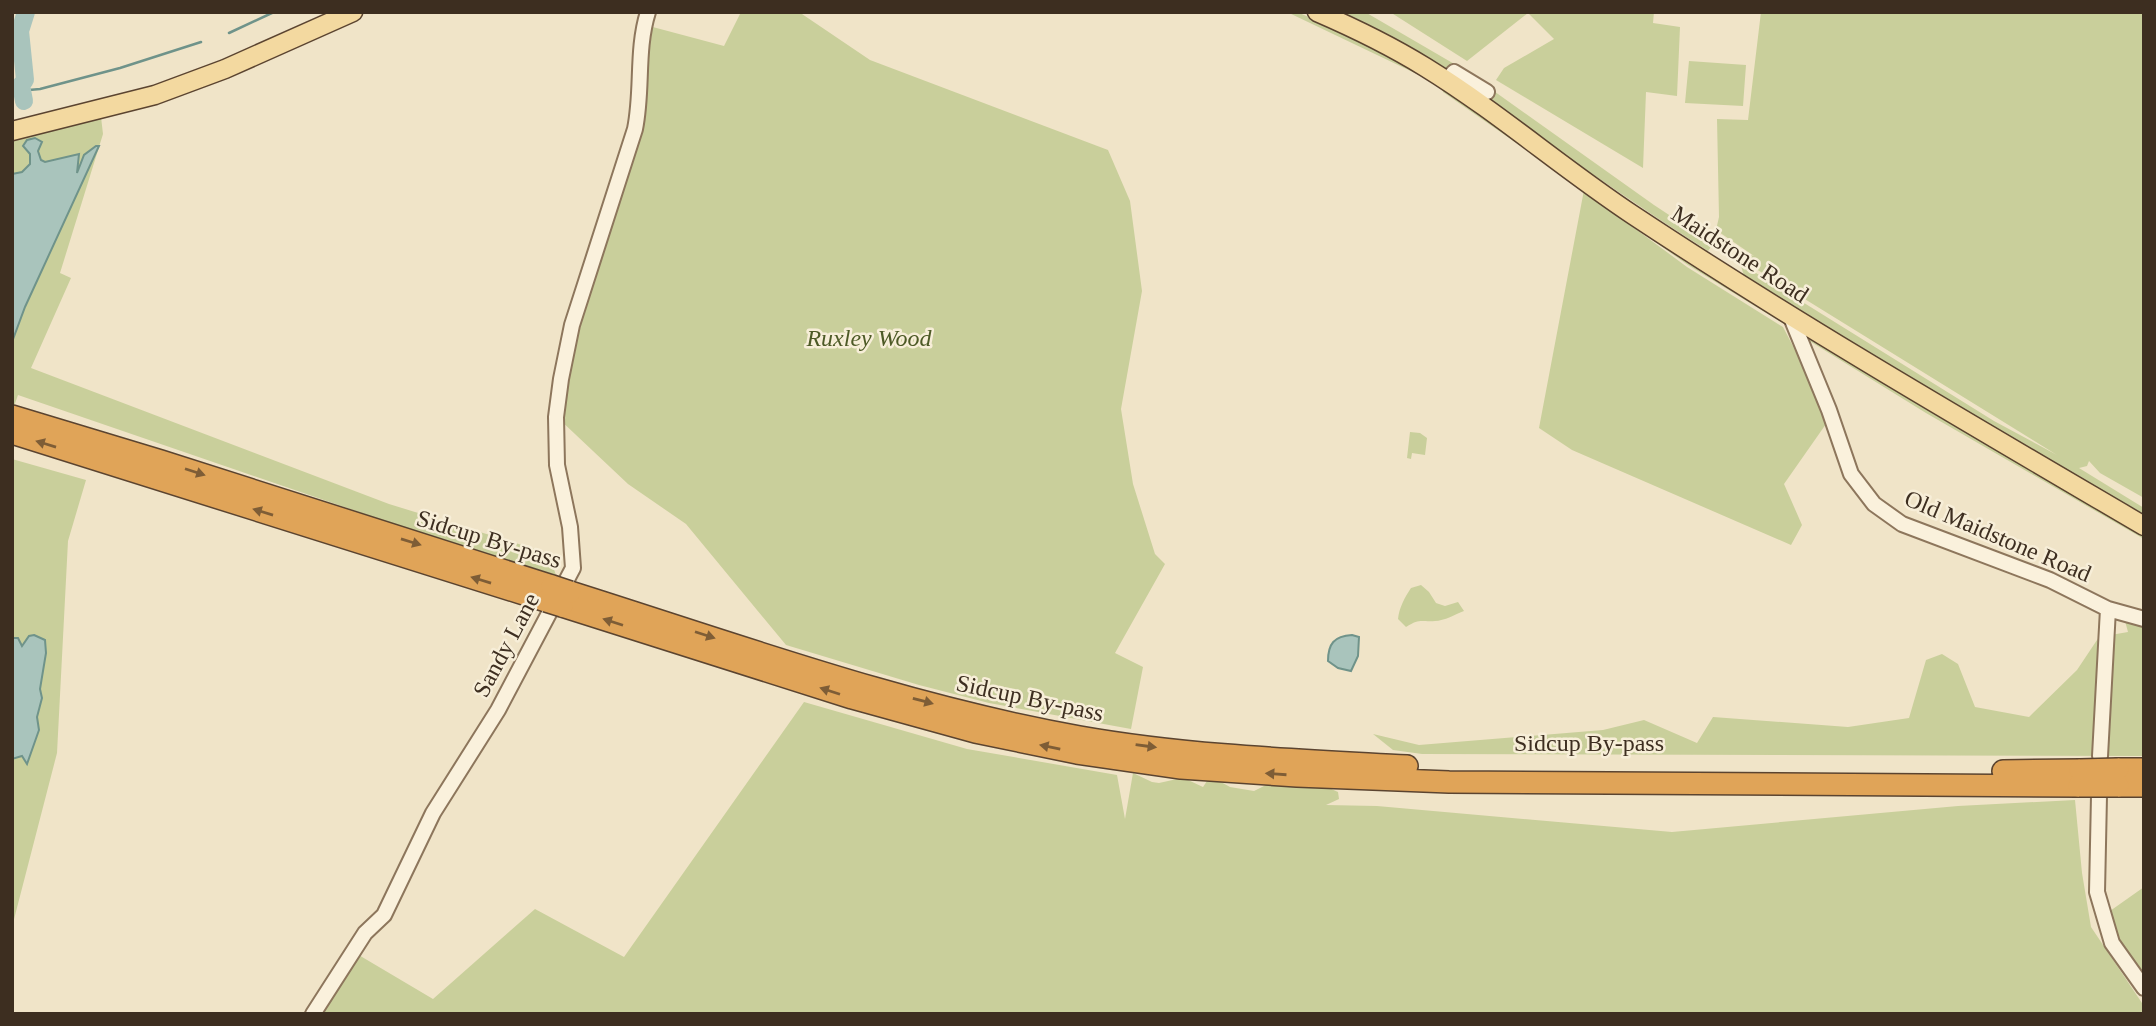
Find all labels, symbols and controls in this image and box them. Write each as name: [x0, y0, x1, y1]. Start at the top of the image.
street label: Maidstone Road: [1667, 200, 1813, 308]
park label: Ruxley Wood: [805, 325, 933, 351]
one-way arrow: [36, 438, 57, 449]
one-way arrow: [184, 467, 205, 478]
street label: Old Maidstone Road: [1901, 485, 2095, 587]
street label: Sidcup By-pass: [413, 505, 565, 573]
one-way arrow: [253, 507, 274, 517]
one-way arrow: [401, 537, 422, 547]
one-way arrow: [470, 575, 491, 585]
street label: Sandy Lane: [468, 589, 544, 701]
one-way arrow: [602, 617, 623, 627]
one-way arrow: [695, 630, 716, 641]
street label: Sidcup By-pass: [954, 670, 1106, 726]
one-way arrow: [819, 686, 840, 696]
one-way arrow: [912, 696, 934, 707]
street label: Sidcup By-pass: [1514, 730, 1664, 756]
one-way arrow: [1135, 741, 1157, 752]
one-way arrow: [1039, 742, 1061, 753]
one-way arrow: [1265, 768, 1287, 779]

